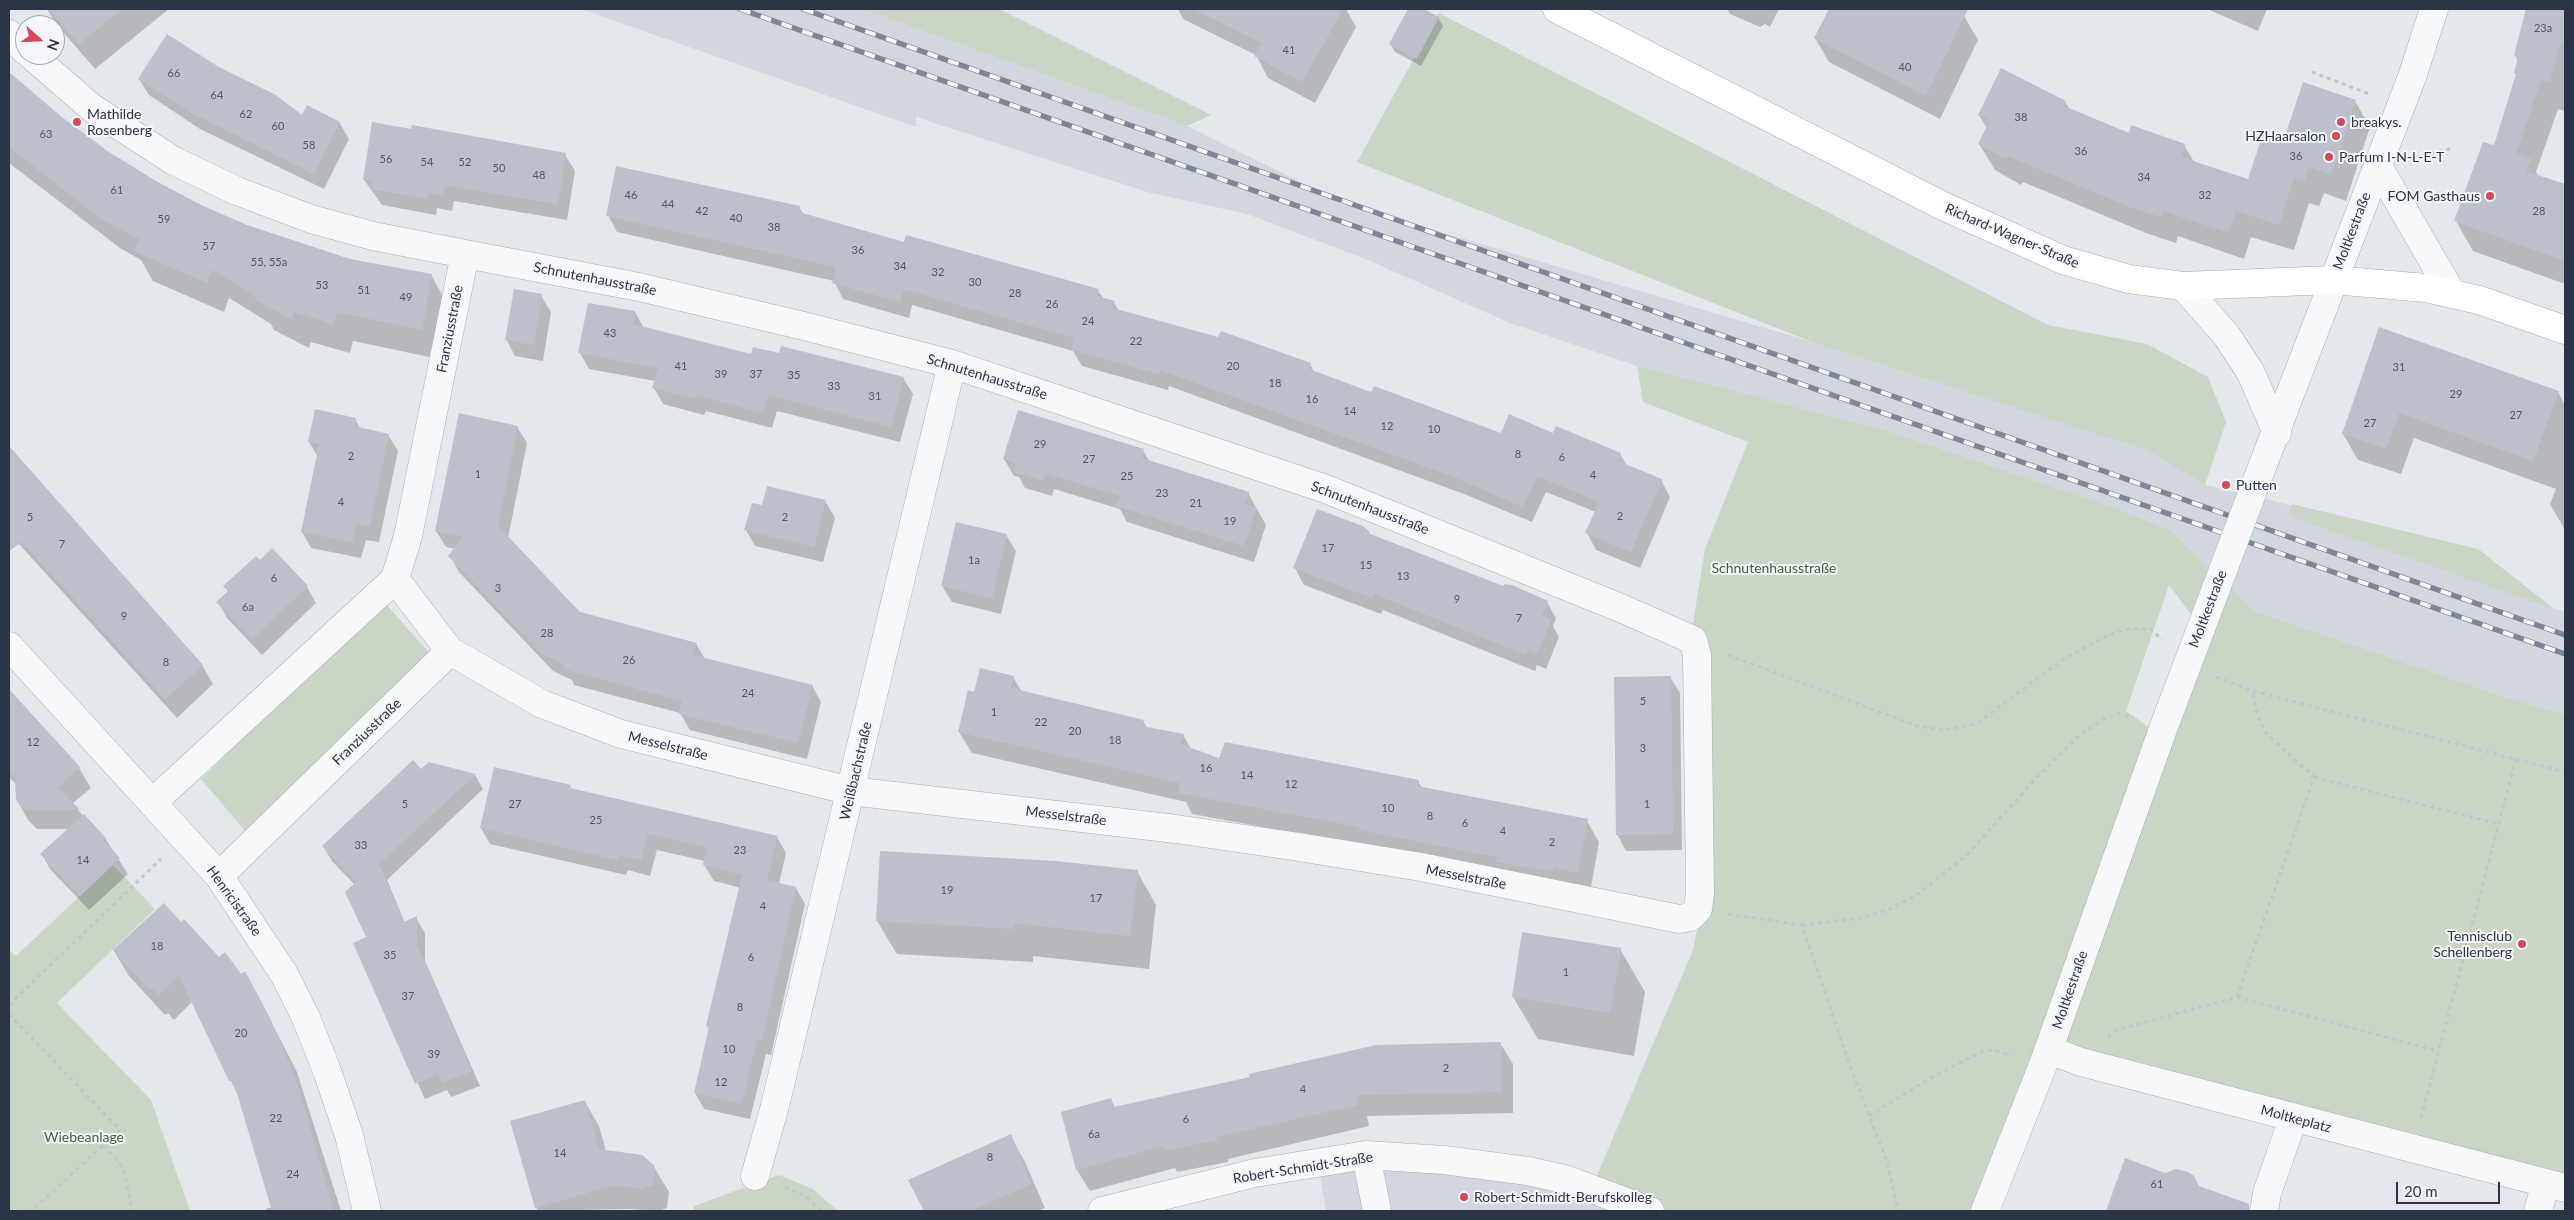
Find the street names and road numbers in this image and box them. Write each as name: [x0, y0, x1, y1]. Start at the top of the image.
street label: Moltkestraße: [2330, 190, 2374, 272]
street label: Richard-Wagner-Straße: [1942, 200, 2082, 272]
street label: Schnutenhausstraße: [532, 259, 658, 299]
street label: Franziusstraße: [433, 284, 467, 374]
street label: Schnutenhausstraße: [925, 351, 1049, 403]
street label: Schnutenhausstraße: [1309, 478, 1431, 538]
street label: Moltkestraße: [2186, 568, 2230, 650]
street label: Franziusstraße: [329, 695, 405, 769]
street label: Weißbachstraße: [837, 720, 875, 822]
street label: Messelstraße: [626, 728, 710, 764]
street label: Messelstraße: [1025, 803, 1107, 829]
street label: Messelstraße: [1424, 861, 1508, 893]
street label: Henricistraße: [203, 863, 265, 939]
street label: Moltkestraße: [2049, 949, 2091, 1031]
street label: Moltkeplatz: [2259, 1102, 2333, 1136]
street label: Robert-Schmidt-Straße: [1232, 1149, 1374, 1187]

